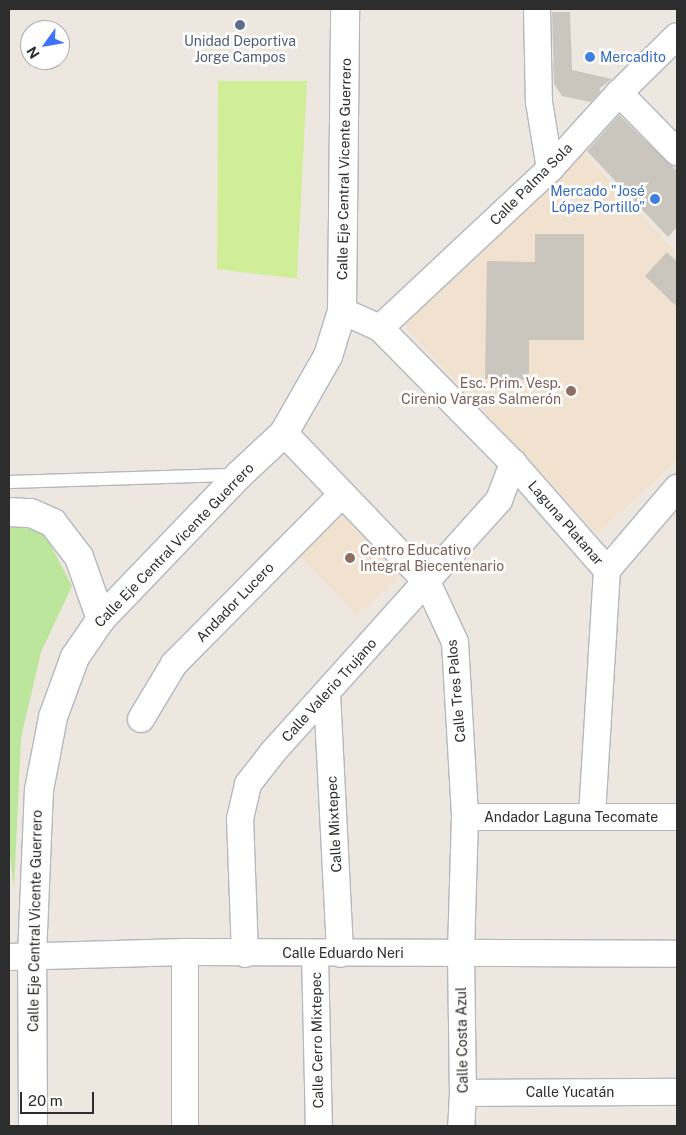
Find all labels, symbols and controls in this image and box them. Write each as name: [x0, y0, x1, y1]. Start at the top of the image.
marker: Unidad Deportiva Jorge Campos: [234, 19, 246, 31]
north arrow: [20, 20, 70, 70]
place label: Unidad Deportiva Jorge Campos: [184, 33, 296, 65]
text: N: [23, 44, 43, 61]
place label: Mercadito: [600, 49, 666, 65]
marker: Mercadito: [584, 51, 596, 63]
street label: Calle Eje Central Vicente Guerrero: [334, 58, 354, 280]
street label: Calle Palma Sola: [486, 139, 576, 229]
place label: Mercado "José López Portillo": [550, 183, 645, 216]
marker: Mercado "José López Portillo": [649, 193, 661, 205]
place label: Esc. Prim. Vesp. Cirenio Vargas Salmerón: [401, 375, 561, 408]
marker: Esc. Prim. Vesp. Cirenio Vargas Salmerón: [565, 385, 577, 397]
street label: Calle Eje Central Vicente Guerrero: [91, 459, 257, 631]
street label: Laguna Platanar: [525, 477, 607, 569]
place label: Centro Educativo Integral Biecentenario: [360, 542, 504, 574]
marker: Centro Educativo Integral Biecentenario: [344, 552, 356, 564]
street label: Andador Lucero: [193, 559, 277, 645]
street label: Calle Valerio Trujano: [278, 635, 380, 745]
street label: Calle Tres Palos: [443, 639, 469, 743]
street label: Calle Mixtepec: [323, 775, 345, 873]
street label: Andador Laguna Tecomate: [484, 809, 658, 825]
street label: Calle Eje Central Vicente Guerrero: [25, 810, 45, 1032]
street label: Calle Eduardo Neri: [282, 945, 404, 961]
street label: Calle Cerro Mixtepec: [307, 971, 327, 1109]
street label: Calle Costa Azul: [453, 987, 471, 1093]
scale bar: [22, 1082, 96, 1114]
street label: Calle Yucatán: [526, 1084, 614, 1100]
text: 20 m: [28, 1092, 63, 1109]

